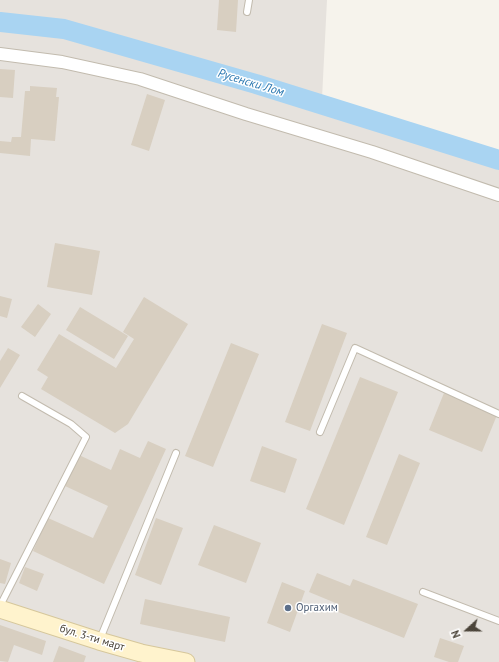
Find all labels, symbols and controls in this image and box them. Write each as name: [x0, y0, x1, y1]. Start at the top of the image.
water label: Русенски Лом: [216, 66, 286, 100]
place label: Оргахим: [296, 601, 338, 615]
marker: Оргахим: [283, 603, 293, 613]
north arrow: [447, 610, 487, 650]
street label: бул. 3-ти март: [58, 622, 126, 654]
text: N: [448, 628, 464, 640]

